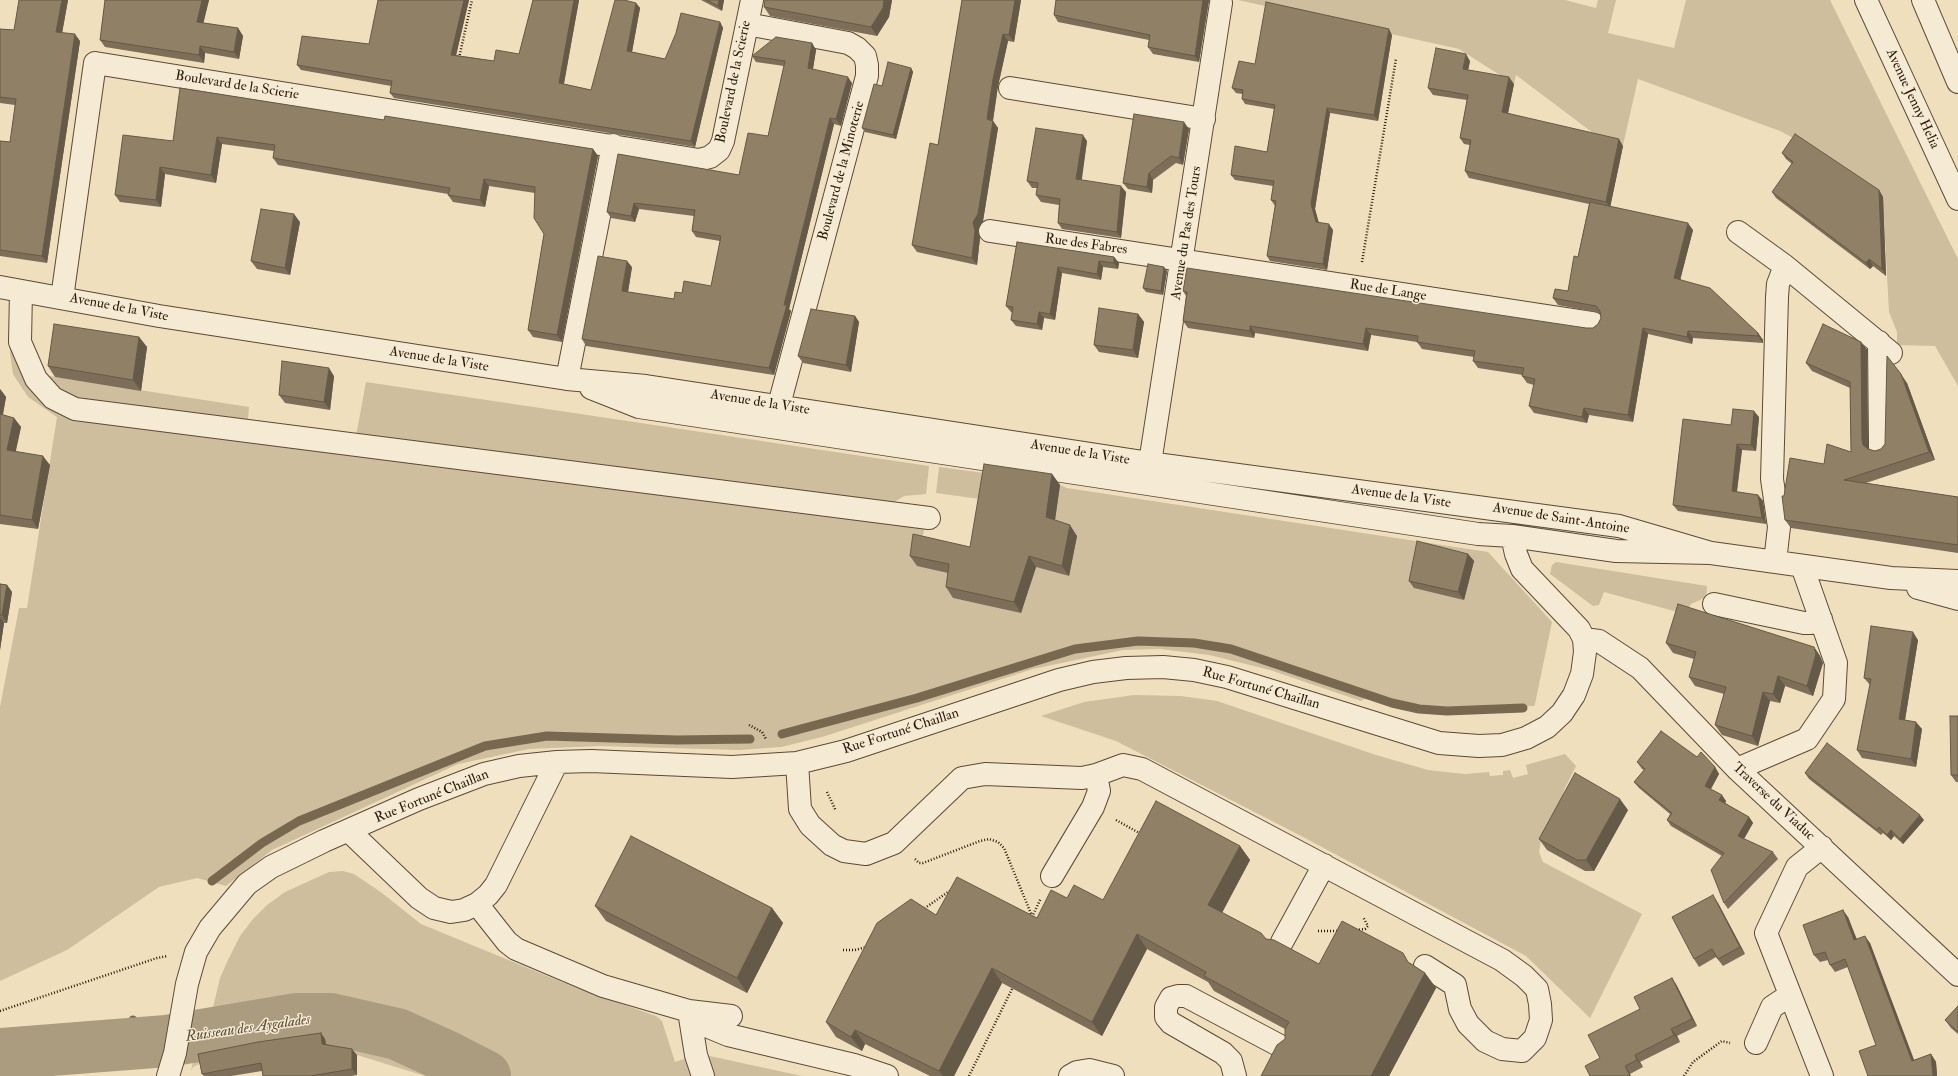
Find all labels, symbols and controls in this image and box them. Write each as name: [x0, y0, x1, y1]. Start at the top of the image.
street label: Boulevard de la Scierie: [713, 19, 755, 145]
street label: Avenue Jenny Helia: [1881, 46, 1943, 152]
street label: Boulevard de la Scierie: [174, 68, 300, 104]
street label: Boulevard de la Minoterie: [815, 100, 869, 242]
street label: Avenue du Pas des Tours: [1168, 165, 1206, 301]
street label: Rue des Fabres: [1044, 231, 1128, 259]
street label: Rue de Lange: [1348, 277, 1428, 305]
street label: Avenue de la Viste: [68, 290, 170, 326]
street label: Avenue de la Viste: [388, 344, 490, 376]
street label: Avenue de la Viste: [709, 387, 811, 419]
street label: Avenue de la Viste: [1029, 437, 1131, 469]
street label: Avenue de la Viste: [1350, 482, 1452, 512]
street label: Avenue de Saint-Antoine: [1492, 500, 1630, 538]
street label: Rue Fortuné Chaillan: [1200, 664, 1322, 714]
street label: Rue Fortuné Chaillan: [841, 705, 961, 759]
street label: Traverse du Viaduc: [1728, 760, 1818, 844]
street label: Rue Fortuné Chaillan: [373, 766, 491, 828]
water label: Ruisseau des Aygalades: [185, 1011, 311, 1047]

